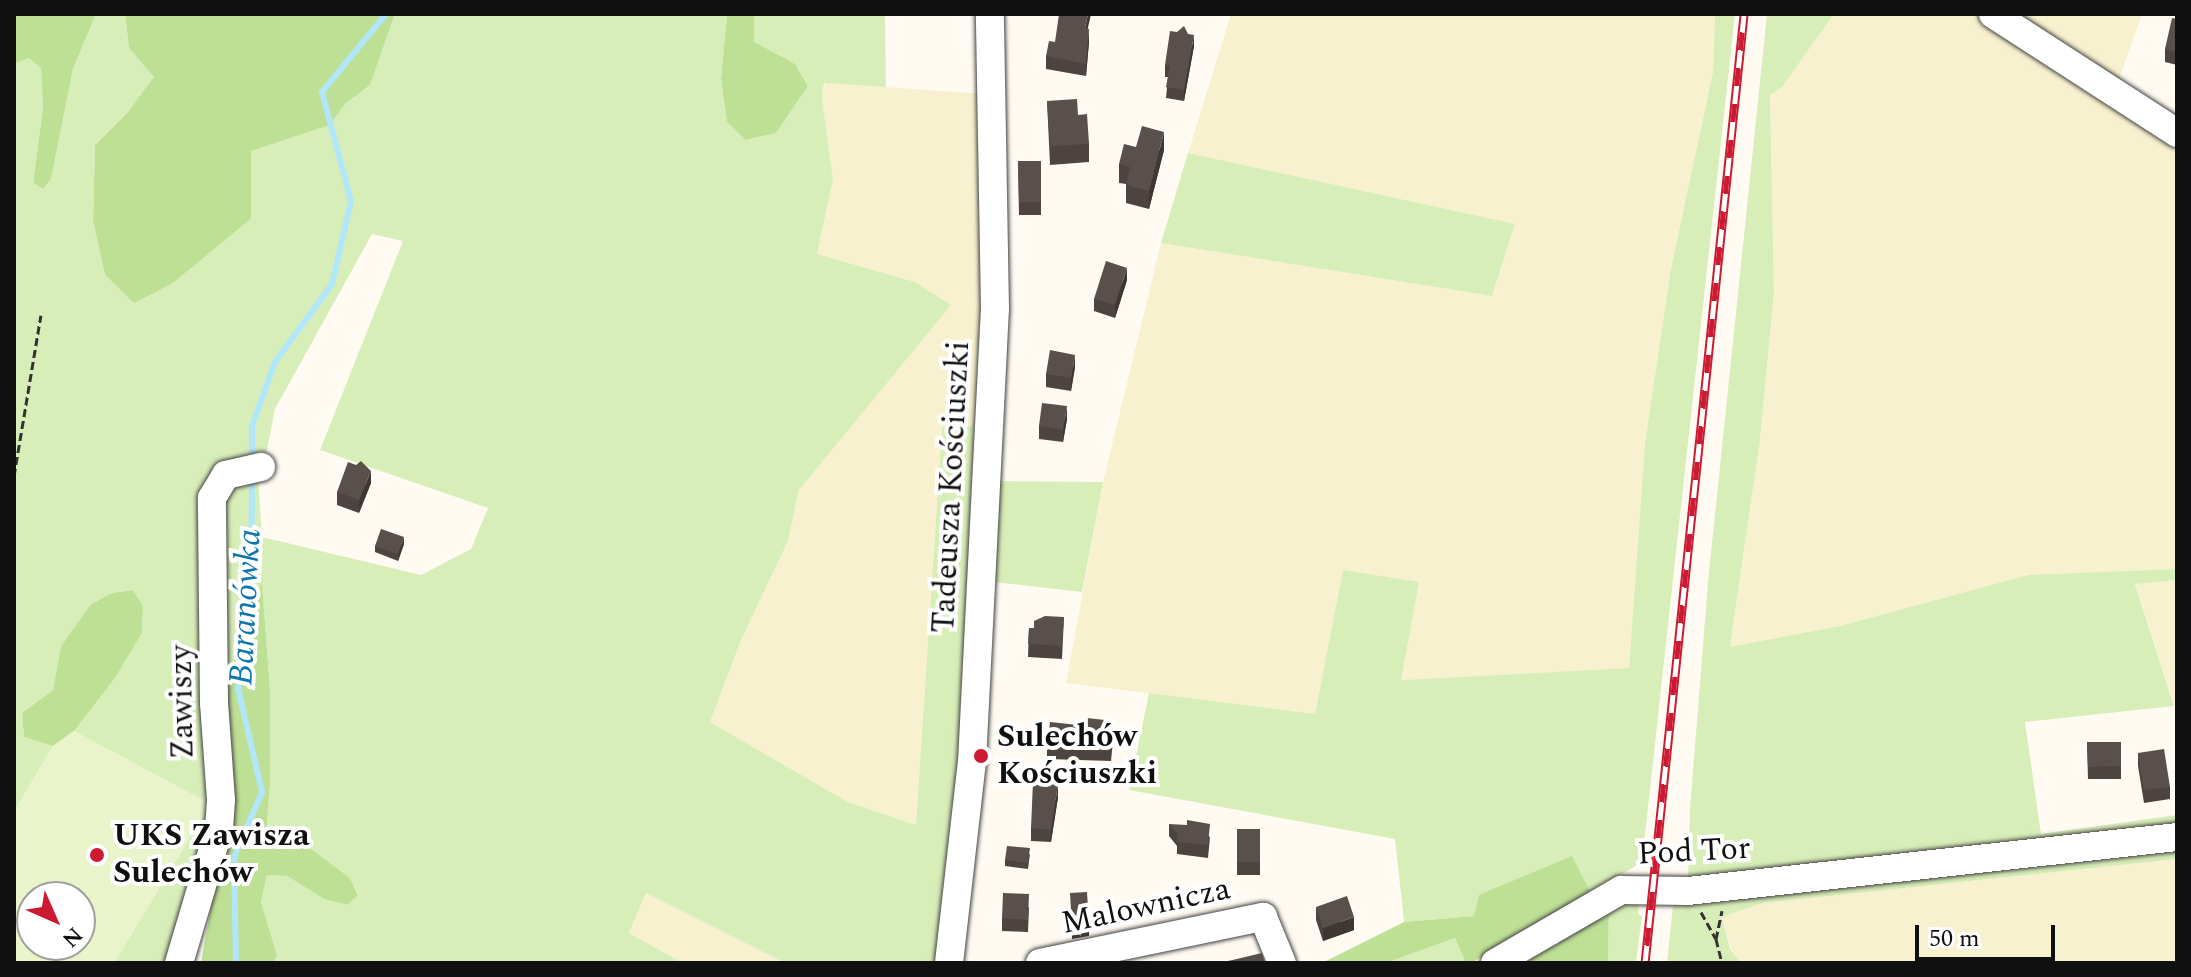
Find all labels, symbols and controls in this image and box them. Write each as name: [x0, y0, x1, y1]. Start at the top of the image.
street label: Tadeusza Kościuszki: [925, 340, 979, 634]
water label: Baranówka: [222, 528, 270, 686]
street label: Zawiszy: [163, 644, 203, 760]
place label: Sulechów Kościuszki: [997, 719, 1157, 794]
marker: Sulechów Kościuszki: [972, 747, 990, 765]
place label: UKS Zawisza Sulechów: [113, 818, 310, 893]
street label: Pod Tor: [1637, 830, 1751, 874]
marker: UKS Zawisza Sulechów: [88, 846, 106, 864]
street label: Malownicza: [1058, 870, 1234, 944]
north arrow: [16, 881, 96, 961]
scale bar: [1919, 909, 2059, 959]
text: N: [54, 919, 90, 955]
text: 50 m: [1929, 921, 1980, 957]

